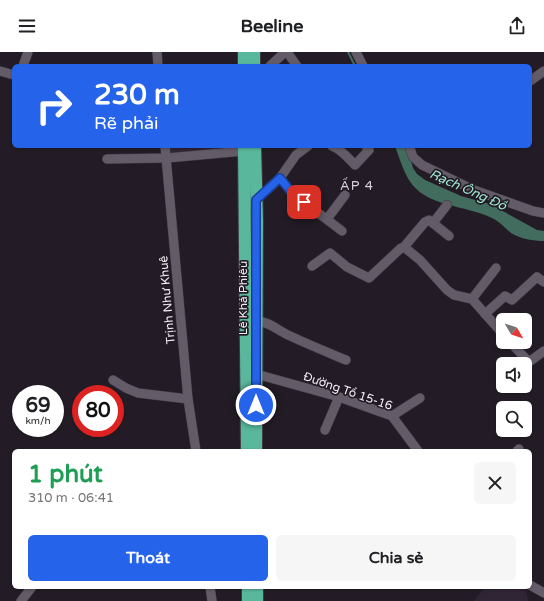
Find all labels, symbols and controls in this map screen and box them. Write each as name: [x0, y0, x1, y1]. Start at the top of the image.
icon: menu: [16, 15, 38, 37]
text: Beeline: [241, 15, 303, 37]
icon: share: [506, 15, 528, 37]
text: 230 m: [94, 78, 180, 112]
icon: right: [28, 80, 80, 132]
text: Rẽ phải: [94, 112, 159, 134]
water label: Rạch Ông Đồ: [427, 166, 510, 214]
district label: ẤP 4: [340, 177, 374, 194]
pin: [287, 185, 321, 219]
icon: arrive: [293, 191, 315, 213]
street label: Trịnh Như Khuê: [156, 255, 178, 345]
street label: Lê Khả Phiêu: [236, 261, 250, 335]
north arrow: [496, 313, 532, 349]
map controls: [496, 313, 532, 437]
button: sound: [496, 357, 532, 393]
street label: Đường Tổ 15-16: [301, 369, 395, 413]
position arrow: [235, 384, 277, 426]
speed limit sign: 80: [72, 385, 124, 437]
text: 69: [25, 394, 51, 418]
button: search: [496, 401, 532, 437]
text: km/h: [25, 415, 51, 427]
text: 1 phút: [28, 460, 103, 489]
button: close: [474, 462, 516, 504]
text: 310 m · 06:41: [28, 490, 114, 506]
button: Thoát: [28, 535, 268, 581]
button: Chia sẻ: [276, 535, 516, 581]

